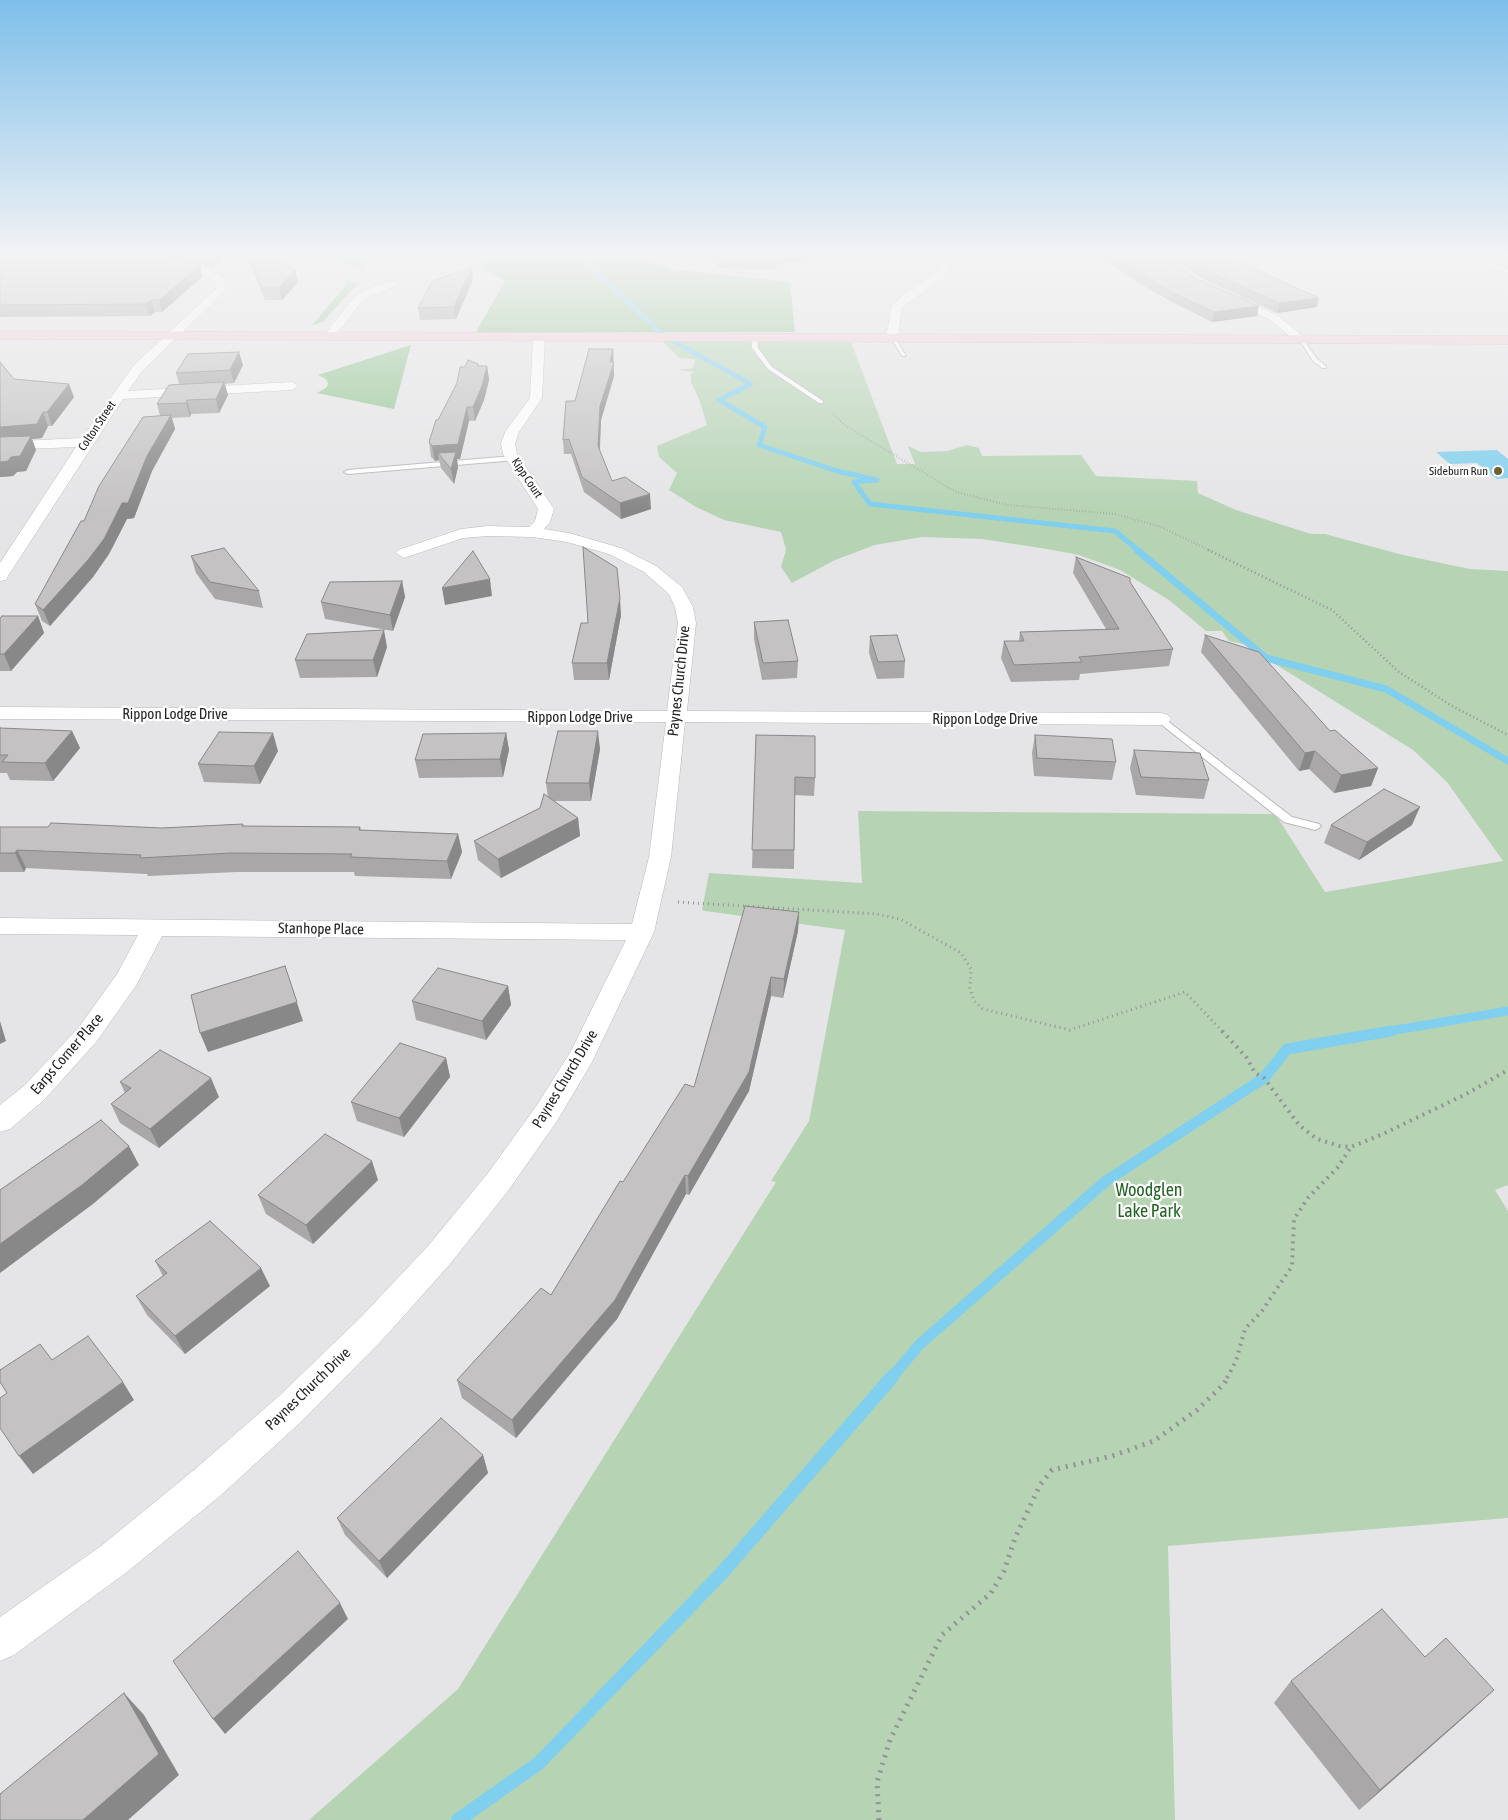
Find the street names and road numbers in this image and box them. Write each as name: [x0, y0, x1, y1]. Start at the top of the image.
street label: Colton Street: [75, 398, 119, 454]
street label: Kipp Court: [508, 455, 546, 501]
street label: Paynes Church Drive: [664, 625, 694, 737]
street label: Rippon Lodge Drive: [122, 705, 228, 723]
street label: Rippon Lodge Drive: [527, 708, 633, 726]
street label: Rippon Lodge Drive: [932, 710, 1038, 728]
street label: Stanhope Place: [278, 919, 364, 939]
street label: Earps Corner Place: [27, 1010, 107, 1098]
street label: Paynes Church Drive: [529, 1027, 601, 1131]
street label: Paynes Church Drive: [262, 1344, 354, 1434]

